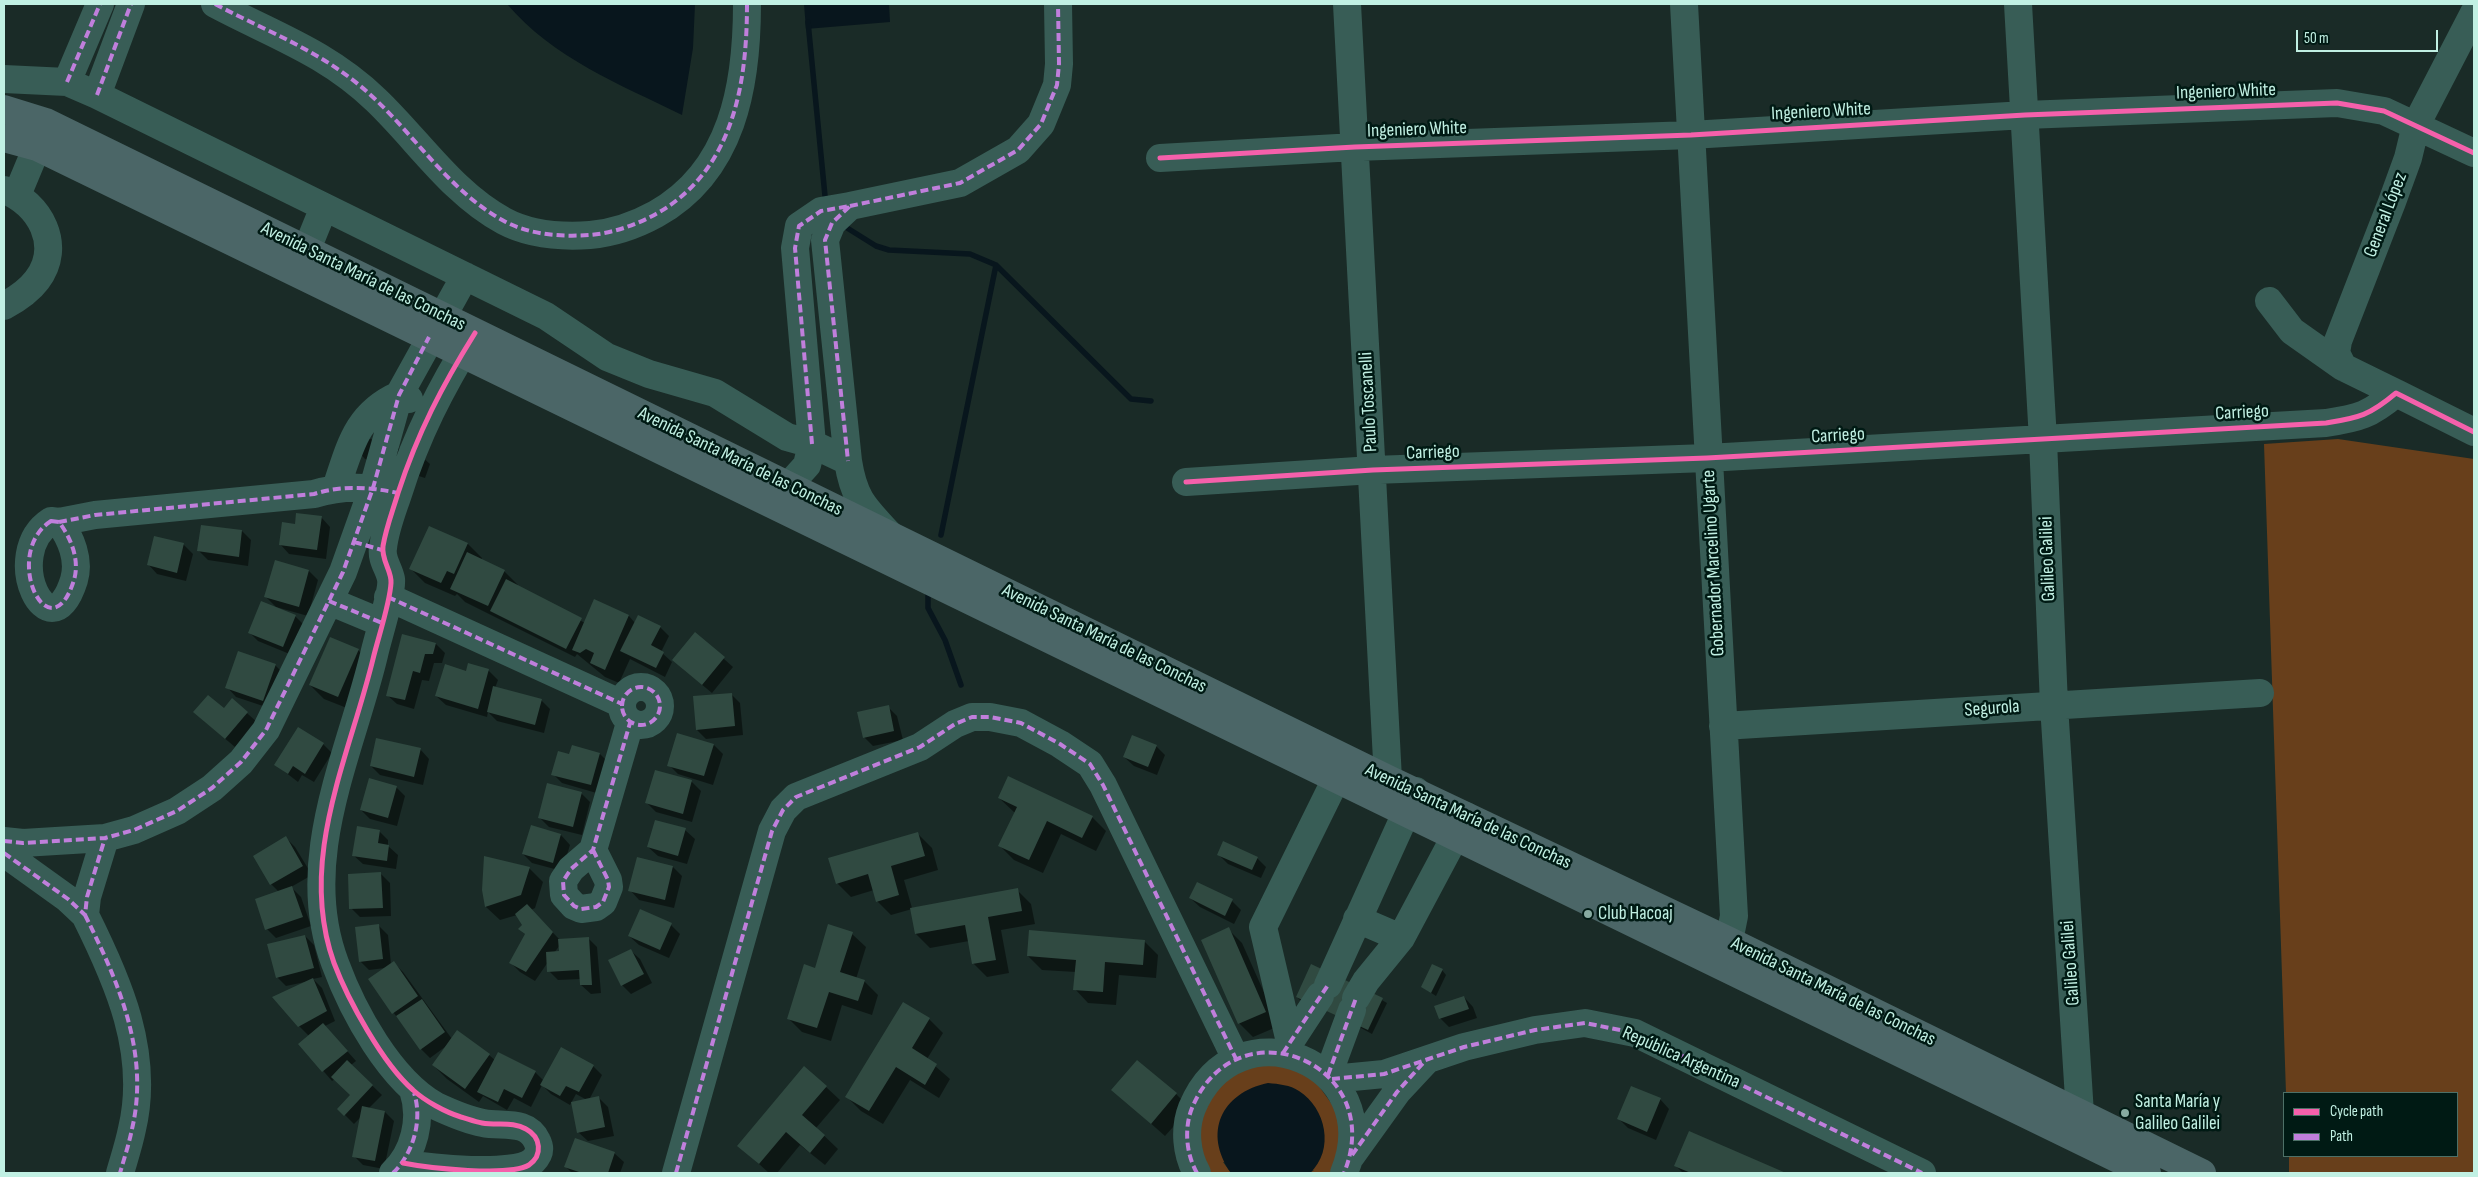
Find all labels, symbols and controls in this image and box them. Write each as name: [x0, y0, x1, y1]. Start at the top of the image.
scale bar: [2298, 20, 2440, 52]
text: 50 m: [2304, 29, 2329, 48]
street label: Ingeniero White: [2176, 79, 2276, 105]
street label: Ingeniero White: [1771, 98, 1871, 126]
street label: Ingeniero White: [1367, 117, 1467, 143]
street label: General López: [2359, 169, 2413, 261]
street label: Avenida Santa María de las Conchas: [257, 218, 469, 336]
street label: Paulo Toscanelli: [1355, 351, 1383, 453]
street label: Carriego: [2215, 400, 2269, 426]
street label: Avenida Santa María de las Conchas: [634, 403, 846, 521]
street label: Carriego: [1811, 423, 1865, 449]
street label: Carriego: [1406, 441, 1460, 465]
street label: Gobernador Marcelino Ugarte: [1698, 469, 1730, 657]
street label: Galileo Galilei: [2035, 516, 2061, 602]
street label: Avenida Santa María de las Conchas: [998, 580, 1210, 698]
street label: Segurola: [1964, 696, 2020, 722]
street label: Avenida Santa María de las Conchas: [1361, 759, 1575, 875]
place label: Club Hacoaj: [1598, 903, 1673, 925]
marker: Club Hacoaj: [1582, 908, 1594, 920]
street label: Galileo Galilei: [2057, 920, 2085, 1006]
street label: Avenida Santa María de las Conchas: [1727, 933, 1939, 1051]
street label: República Argentina: [1619, 1022, 1743, 1094]
place label: Santa María y Galileo Galilei: [2135, 1091, 2220, 1135]
legend: [2283, 1092, 2458, 1157]
text: Cycle path: [2330, 1102, 2383, 1121]
marker: Santa María y Galileo Galilei: [2119, 1107, 2131, 1119]
text: Path: [2330, 1127, 2353, 1146]

